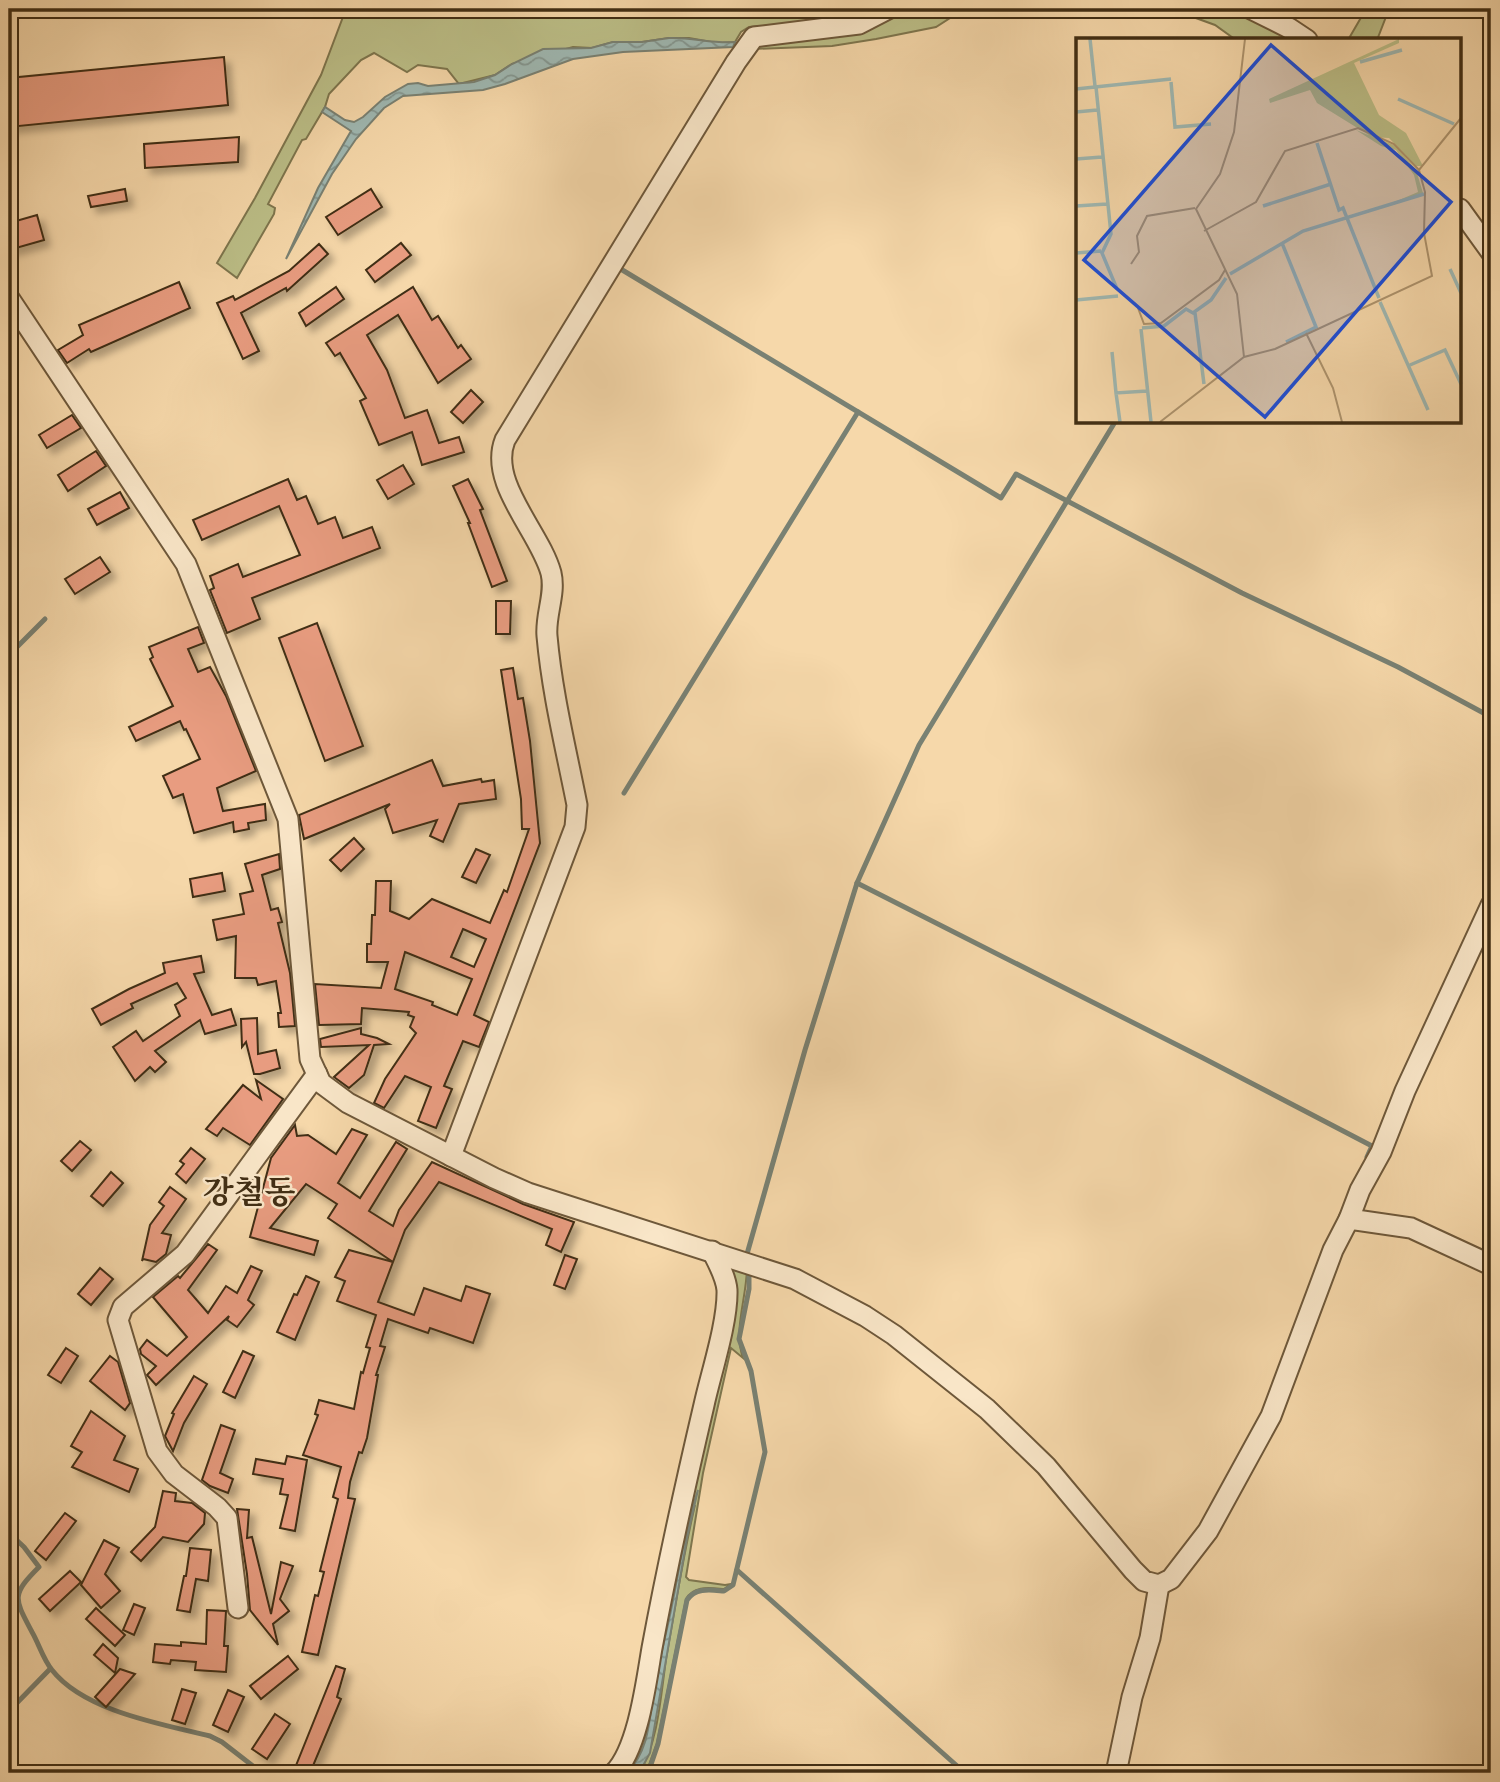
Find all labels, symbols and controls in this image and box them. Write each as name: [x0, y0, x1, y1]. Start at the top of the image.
inset map: [1076, 38, 1462, 424]
district label: 강철동: [203, 1168, 295, 1215]

